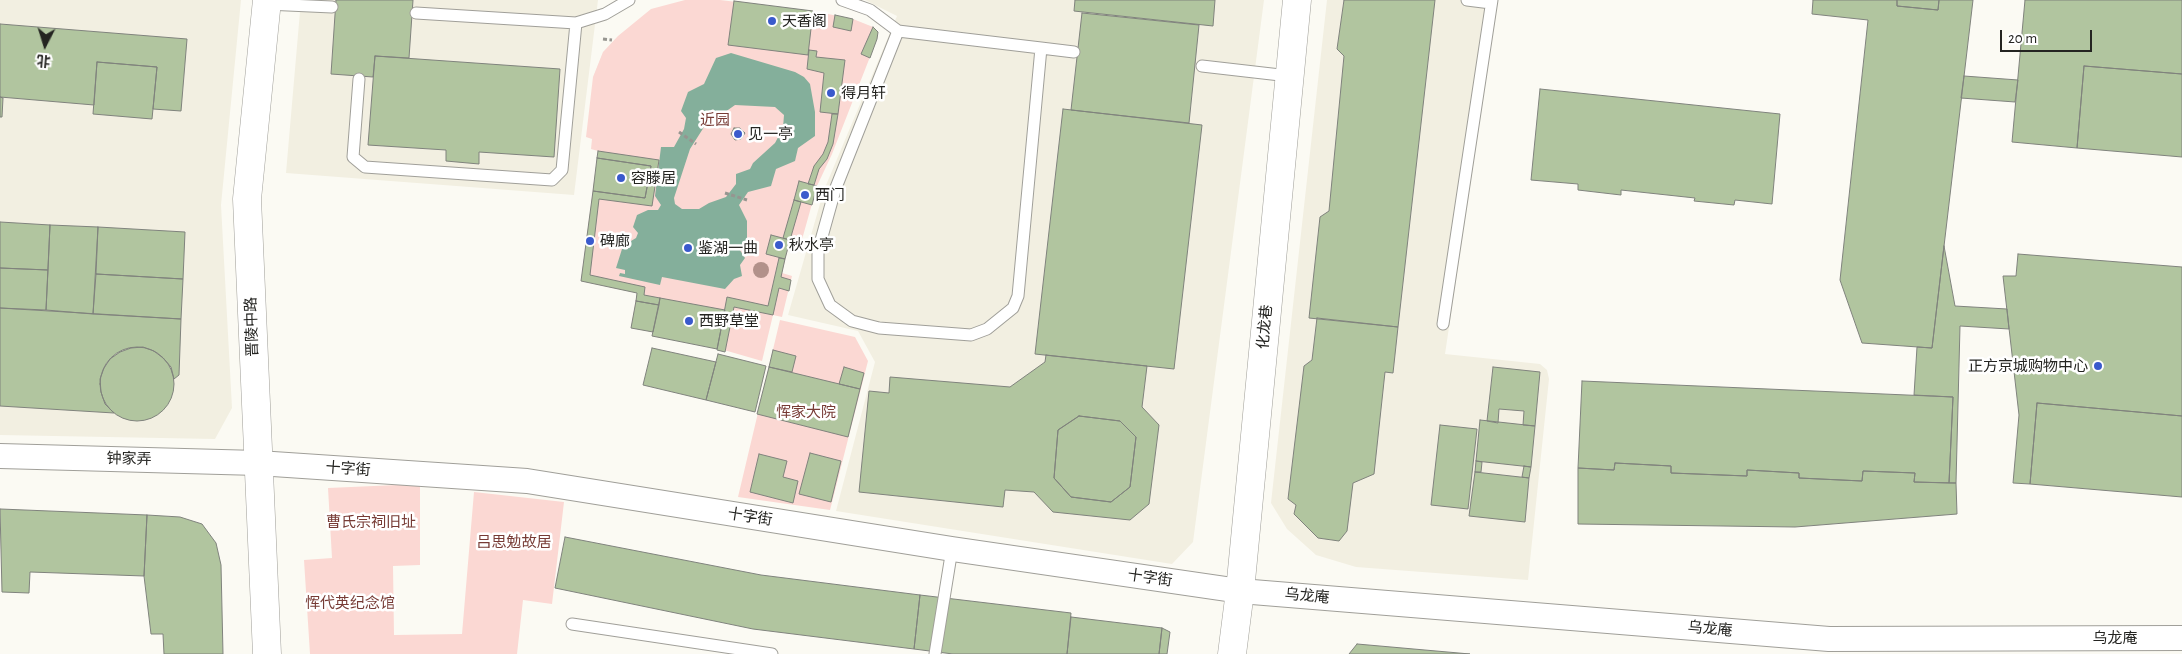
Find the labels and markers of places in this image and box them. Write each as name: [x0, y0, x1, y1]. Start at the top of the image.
place label: 天香阁: [782, 12, 827, 30]
marker: 天香阁: [766, 15, 778, 27]
place label: 得月轩: [841, 84, 886, 102]
marker: 得月轩: [825, 87, 837, 99]
place label: 见一亭: [748, 125, 793, 143]
marker: 见一亭: [732, 128, 744, 140]
place label: 容滕居: [631, 169, 676, 187]
marker: 容滕居: [615, 172, 627, 184]
place label: 西门: [815, 186, 845, 204]
marker: 西门: [799, 189, 811, 201]
place label: 碑廊: [600, 232, 630, 250]
marker: 碑廊: [584, 235, 596, 247]
place label: 秋水亭: [789, 236, 834, 254]
place label: 鉴湖一曲: [698, 239, 758, 257]
marker: 秋水亭: [773, 239, 785, 251]
marker: 鉴湖一曲: [682, 242, 694, 254]
place label: 西野草堂: [699, 312, 759, 330]
marker: 西野草堂: [683, 315, 695, 327]
place label: 正方京城购物中心: [1968, 357, 2088, 375]
marker: 正方京城购物中心: [2092, 360, 2104, 372]

